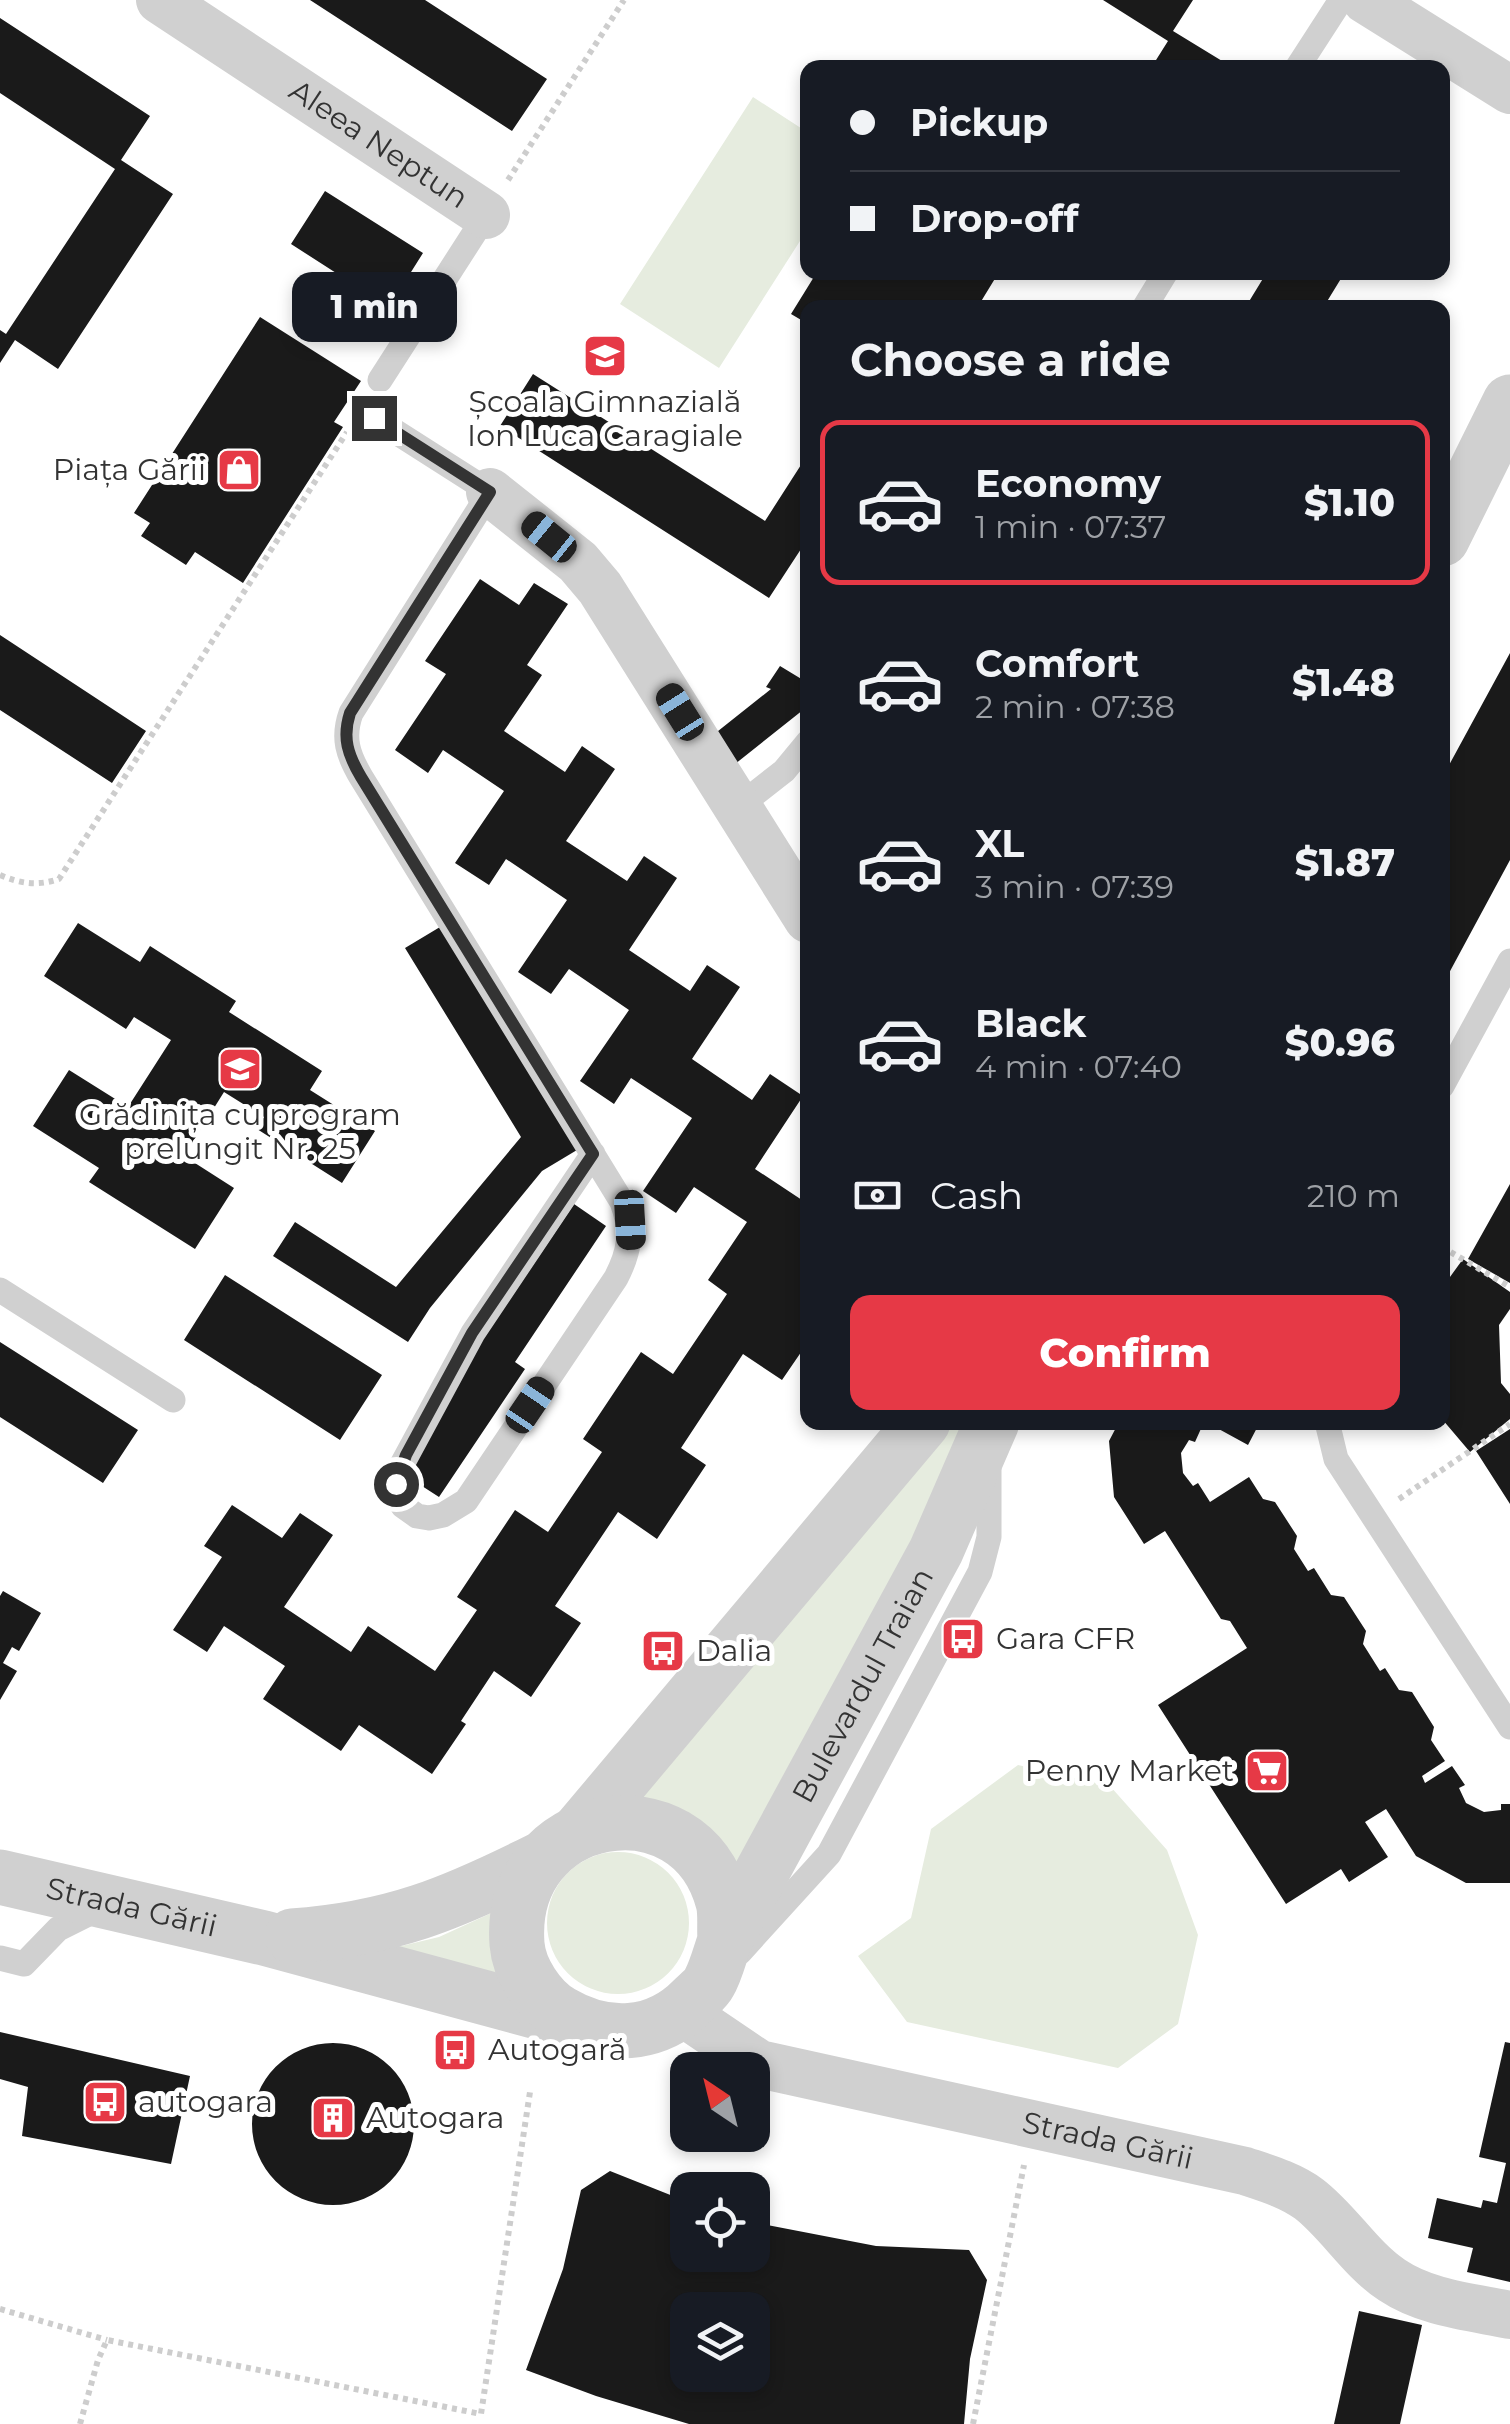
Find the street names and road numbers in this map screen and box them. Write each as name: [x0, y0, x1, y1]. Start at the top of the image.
street label: Aleea Neptun: [283, 72, 475, 216]
street label: Bulevardul Traian: [784, 1561, 941, 1809]
street label: Strada Gării: [43, 1869, 221, 1945]
street label: Strada Gării: [1019, 2104, 1197, 2177]

